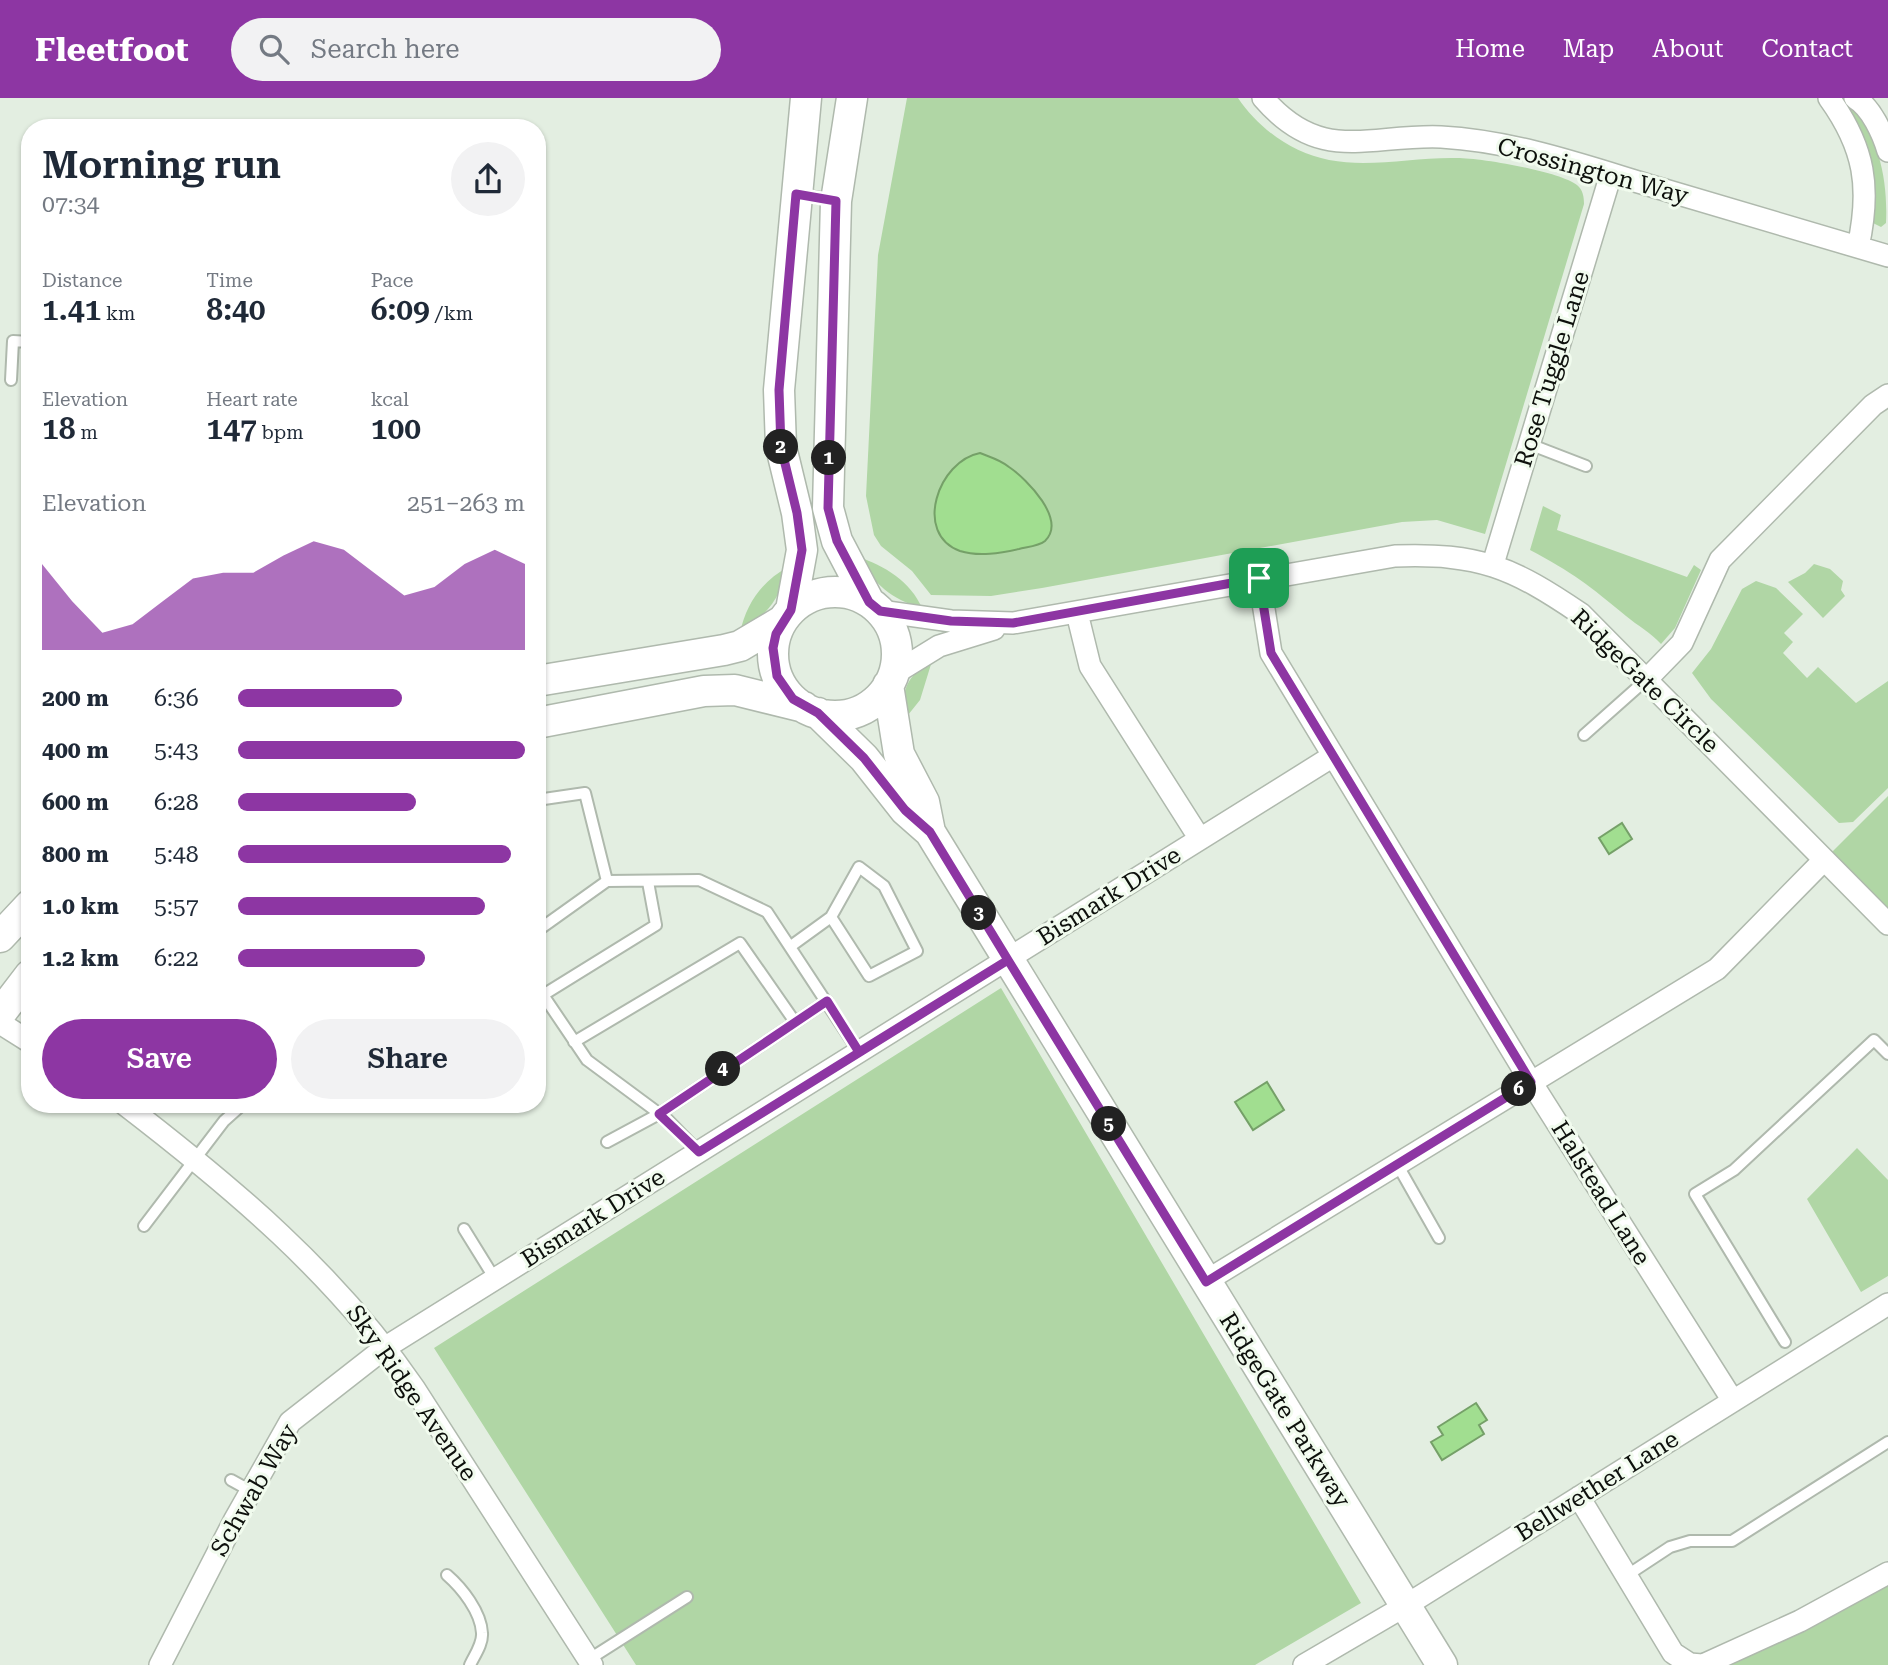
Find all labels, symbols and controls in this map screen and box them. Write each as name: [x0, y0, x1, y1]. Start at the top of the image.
search box: [231, 18, 721, 81]
text: Fleetfoot: [35, 30, 189, 69]
icon: search: [255, 30, 293, 68]
text: Search here: [311, 34, 460, 64]
text: Home: [1455, 35, 1525, 63]
text: Map: [1563, 35, 1614, 63]
text: About: [1652, 35, 1723, 63]
text: Contact: [1761, 35, 1853, 63]
street label: Crossington Way: [1494, 132, 1692, 210]
button: share: [451, 142, 525, 216]
text: Morning run: [42, 143, 281, 187]
text: 07:34: [42, 191, 99, 218]
street label: Rose Tuggle Lane: [1509, 268, 1595, 470]
text: Distance: [42, 269, 122, 292]
text: Time: [206, 269, 253, 292]
text: Pace: [371, 269, 414, 292]
text: 1.41: [42, 292, 101, 327]
text: 8:40: [206, 292, 266, 327]
text: 6:09: [371, 292, 430, 327]
text: km: [101, 302, 135, 325]
text: /km: [430, 302, 473, 325]
text: Elevation: [42, 388, 128, 411]
text: Heart rate: [206, 388, 298, 411]
text: kcal: [371, 388, 409, 411]
text: 18: [42, 411, 76, 446]
text: 147: [206, 411, 257, 446]
text: 100: [371, 411, 421, 446]
text: m: [76, 421, 98, 444]
text: bpm: [257, 421, 304, 444]
pin: 2: [764, 430, 798, 464]
text: 2: [775, 435, 786, 458]
pin: 1: [812, 440, 846, 476]
text: 1: [823, 446, 834, 469]
text: Elevation: [42, 490, 146, 517]
text: 251–263 m: [407, 490, 525, 517]
pin: [1229, 548, 1289, 608]
icon: arrive: [1240, 559, 1278, 597]
street label: RidgeGate Circle: [1565, 603, 1725, 759]
text: 200 m: [42, 685, 109, 712]
text: 6:36: [154, 685, 199, 712]
text: 400 m: [42, 737, 109, 764]
text: 5:43: [154, 737, 199, 764]
text: 600 m: [42, 789, 109, 816]
text: 6:28: [154, 789, 199, 816]
text: 800 m: [42, 841, 109, 868]
text: 5:48: [154, 841, 199, 868]
street label: Bismark Drive: [1032, 841, 1186, 951]
text: 1.0 km: [42, 893, 119, 920]
text: 5:57: [154, 893, 199, 920]
pin: 3: [962, 896, 996, 930]
text: 3: [973, 901, 984, 924]
text: 1.2 km: [42, 945, 119, 972]
text: 6:22: [154, 945, 199, 972]
button: Save: [42, 1019, 277, 1099]
button: Share: [291, 1019, 525, 1099]
pin: 4: [706, 1052, 740, 1086]
text: 4: [717, 1057, 728, 1080]
pin: 6: [1502, 1072, 1536, 1107]
text: 6: [1513, 1077, 1524, 1100]
pin: 5: [1092, 1107, 1126, 1142]
text: 5: [1103, 1112, 1114, 1135]
street label: Halstead Lane: [1546, 1116, 1656, 1270]
street label: Bismark Drive: [516, 1163, 670, 1273]
street label: Sky Ridge Avenue: [341, 1300, 483, 1486]
street label: RidgeGate Parkway: [1214, 1307, 1357, 1513]
street label: Schwab Way: [205, 1418, 304, 1561]
street label: Bellwether Lane: [1510, 1425, 1684, 1547]

